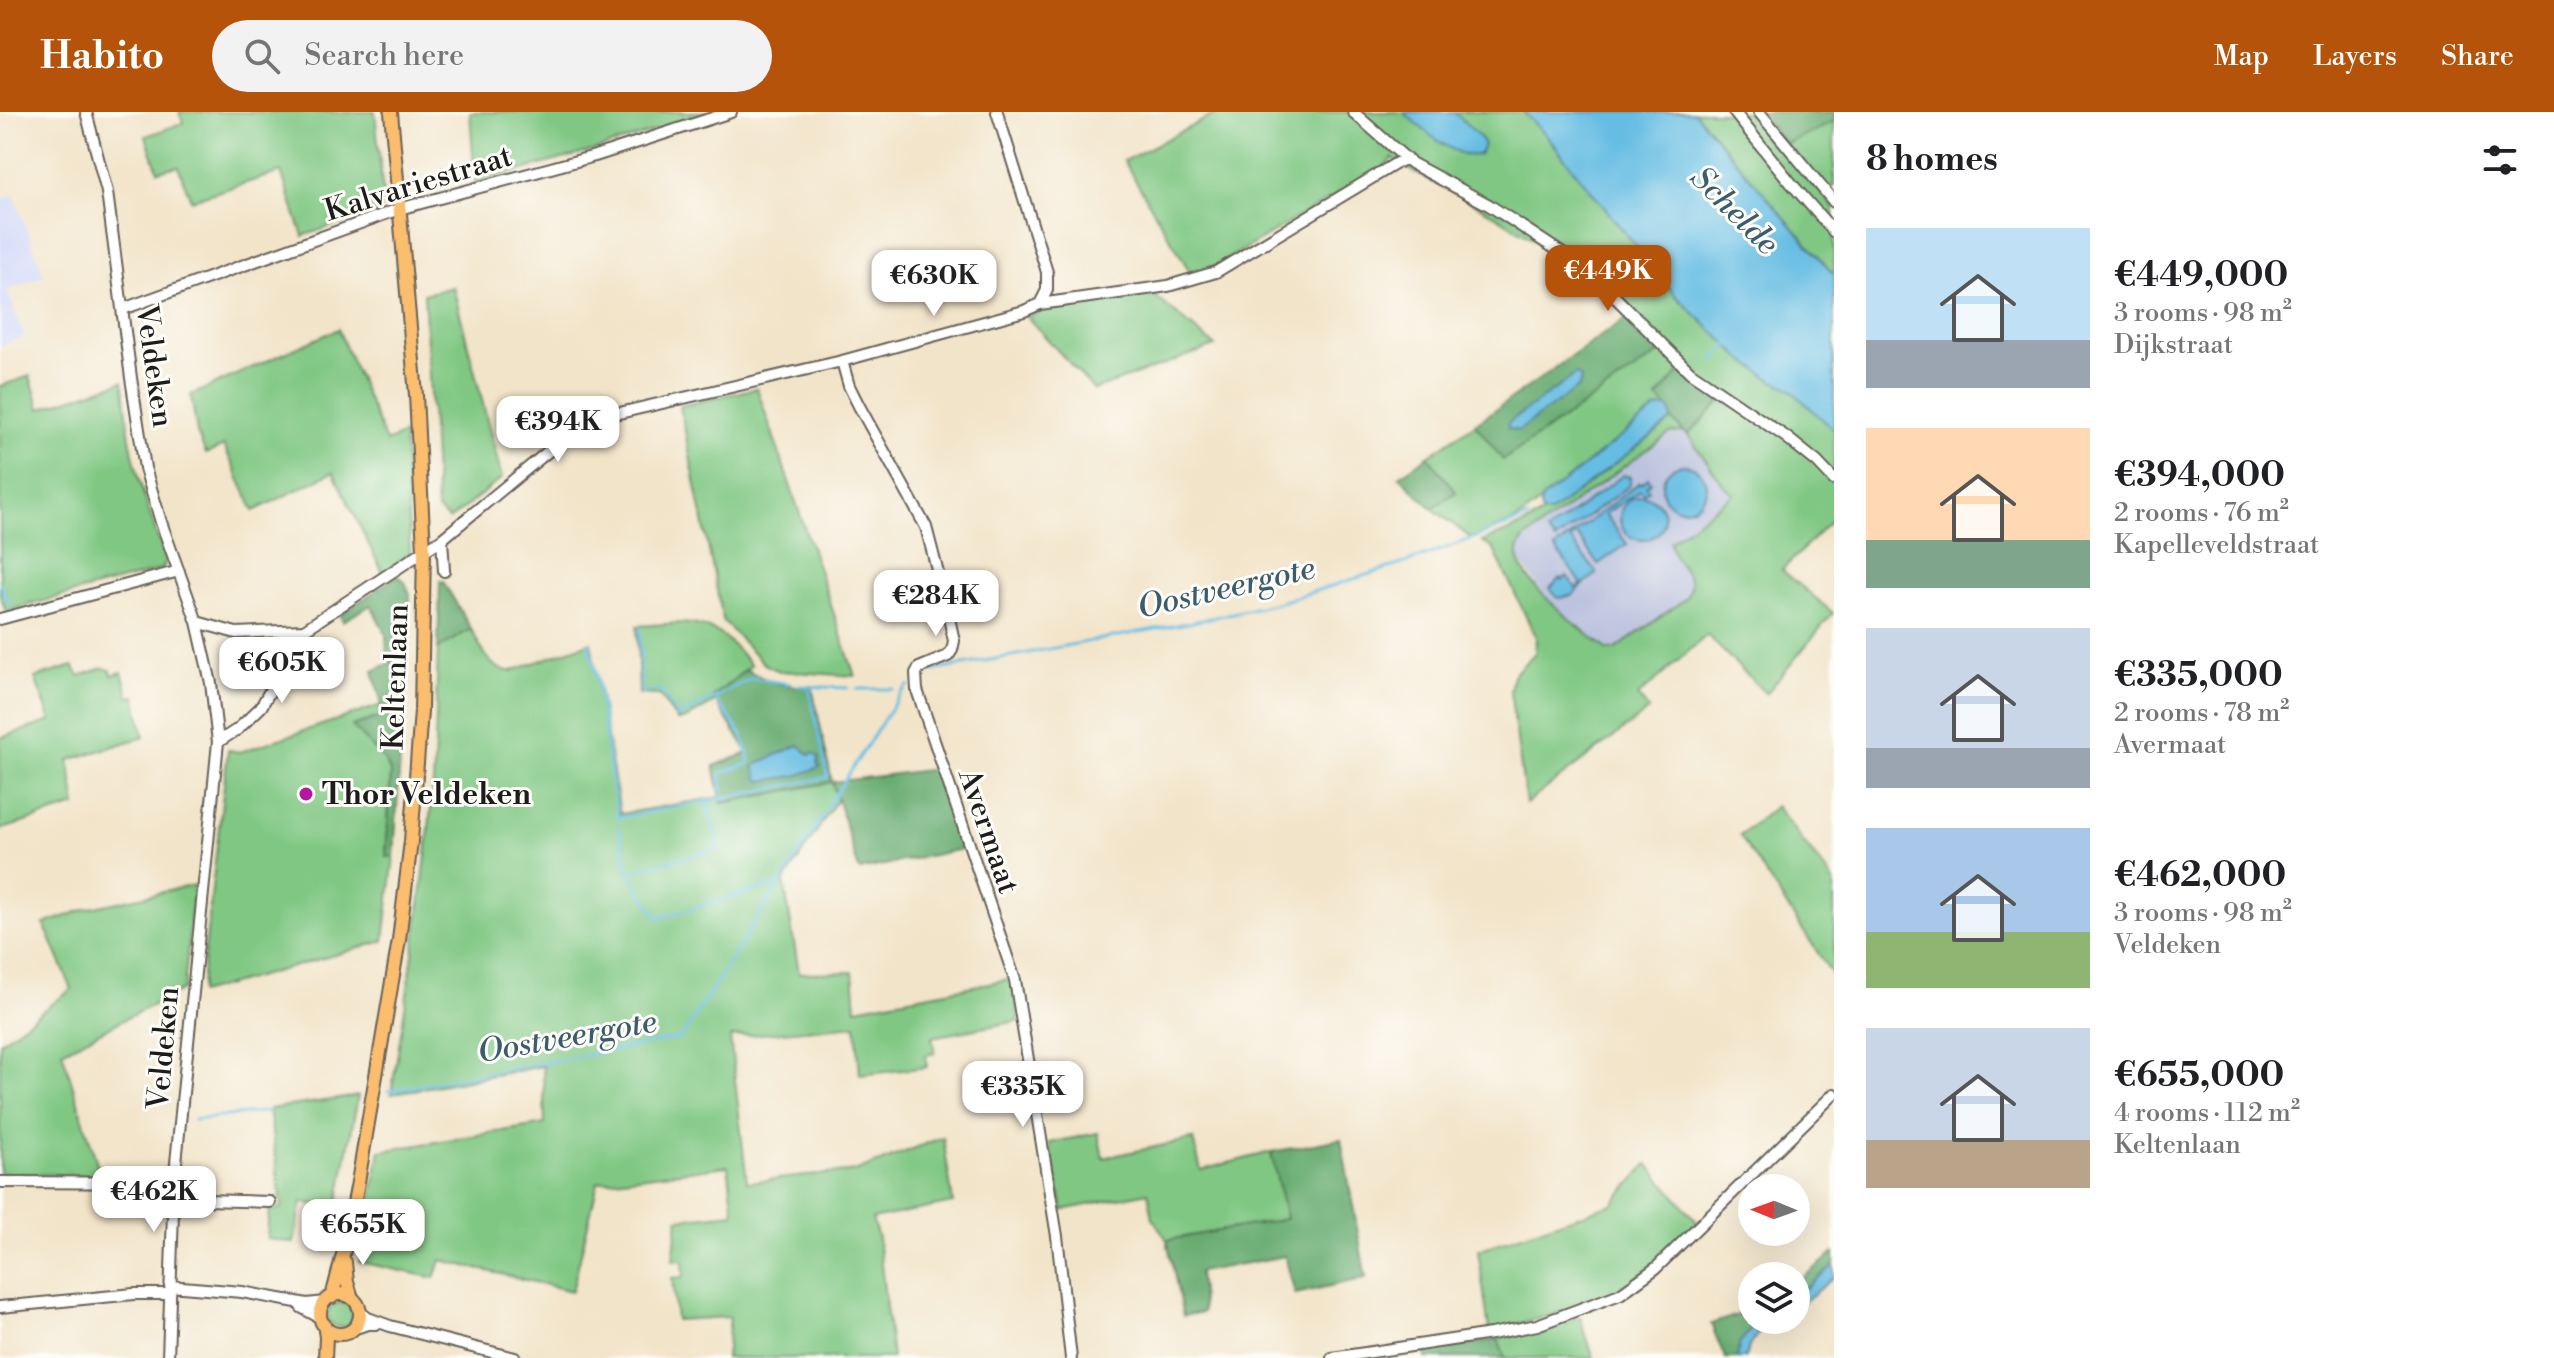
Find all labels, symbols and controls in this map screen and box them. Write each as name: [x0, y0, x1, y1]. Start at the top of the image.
search box: [212, 20, 772, 92]
text: Habito: [40, 33, 164, 80]
icon: search: [240, 34, 284, 78]
text: Search here: [304, 37, 464, 75]
text: Map: [2214, 39, 2269, 74]
text: Layers: [2313, 39, 2397, 74]
text: Share: [2441, 39, 2514, 74]
street label: Kalvariestraat: [320, 137, 517, 230]
icon: filters: [2478, 138, 2522, 182]
text: 8 homes: [1866, 139, 1998, 181]
water label: Schelde: [1682, 158, 1787, 263]
pin: €449K: [1552, 245, 1664, 313]
pin: €630K: [878, 250, 990, 318]
text: €449K: [1563, 255, 1653, 287]
text: €449,000: [2114, 255, 2288, 297]
text: €630K: [890, 260, 978, 292]
icon: home: [1930, 260, 2026, 356]
text: 3 rooms · 98 m²: [2114, 297, 2292, 329]
street label: Veldeken: [126, 301, 181, 430]
text: Dijkstraat: [2114, 329, 2233, 361]
pin: €394K: [502, 396, 614, 464]
text: €394K: [514, 406, 602, 438]
text: €394,000: [2114, 455, 2285, 497]
icon: home: [1930, 460, 2026, 556]
text: 2 rooms · 76 m²: [2114, 497, 2289, 529]
text: Kapelleveldstraat: [2114, 529, 2319, 561]
water label: Oostveergote: [1134, 548, 1319, 628]
pin: €284K: [880, 570, 992, 638]
text: €284K: [892, 580, 980, 612]
street label: Keltenlaan: [374, 603, 418, 751]
pin: €605K: [226, 637, 338, 705]
text: €605K: [237, 647, 327, 679]
text: €335,000: [2114, 655, 2283, 697]
icon: home: [1930, 660, 2026, 756]
text: 2 rooms · 78 m²: [2114, 697, 2289, 729]
text: Avermaat: [2114, 729, 2226, 761]
street label: Avermaat: [949, 763, 1027, 899]
place label: Thor Veldeken: [322, 776, 531, 814]
marker: Thor Veldeken: [297, 785, 315, 803]
text: €462,000: [2114, 855, 2286, 897]
icon: home: [1930, 860, 2026, 956]
text: 3 rooms · 98 m²: [2114, 897, 2292, 929]
text: Veldeken: [2114, 929, 2221, 961]
street label: Veldeken: [140, 985, 188, 1112]
water label: Oostveergote: [475, 1002, 660, 1072]
text: €655,000: [2114, 1055, 2284, 1097]
icon: home: [1930, 1060, 2026, 1156]
pin: €335K: [967, 1061, 1079, 1129]
text: €335K: [980, 1071, 1066, 1103]
text: 4 rooms · 112 m²: [2114, 1097, 2300, 1129]
text: Keltenlaan: [2114, 1129, 2241, 1161]
pin: €462K: [98, 1166, 210, 1234]
north arrow: [1738, 1174, 1810, 1246]
map controls: [1738, 1174, 1810, 1334]
text: €462K: [110, 1176, 198, 1208]
pin: €655K: [307, 1199, 419, 1267]
text: €655K: [320, 1209, 406, 1241]
button: layers: [1738, 1262, 1810, 1334]

